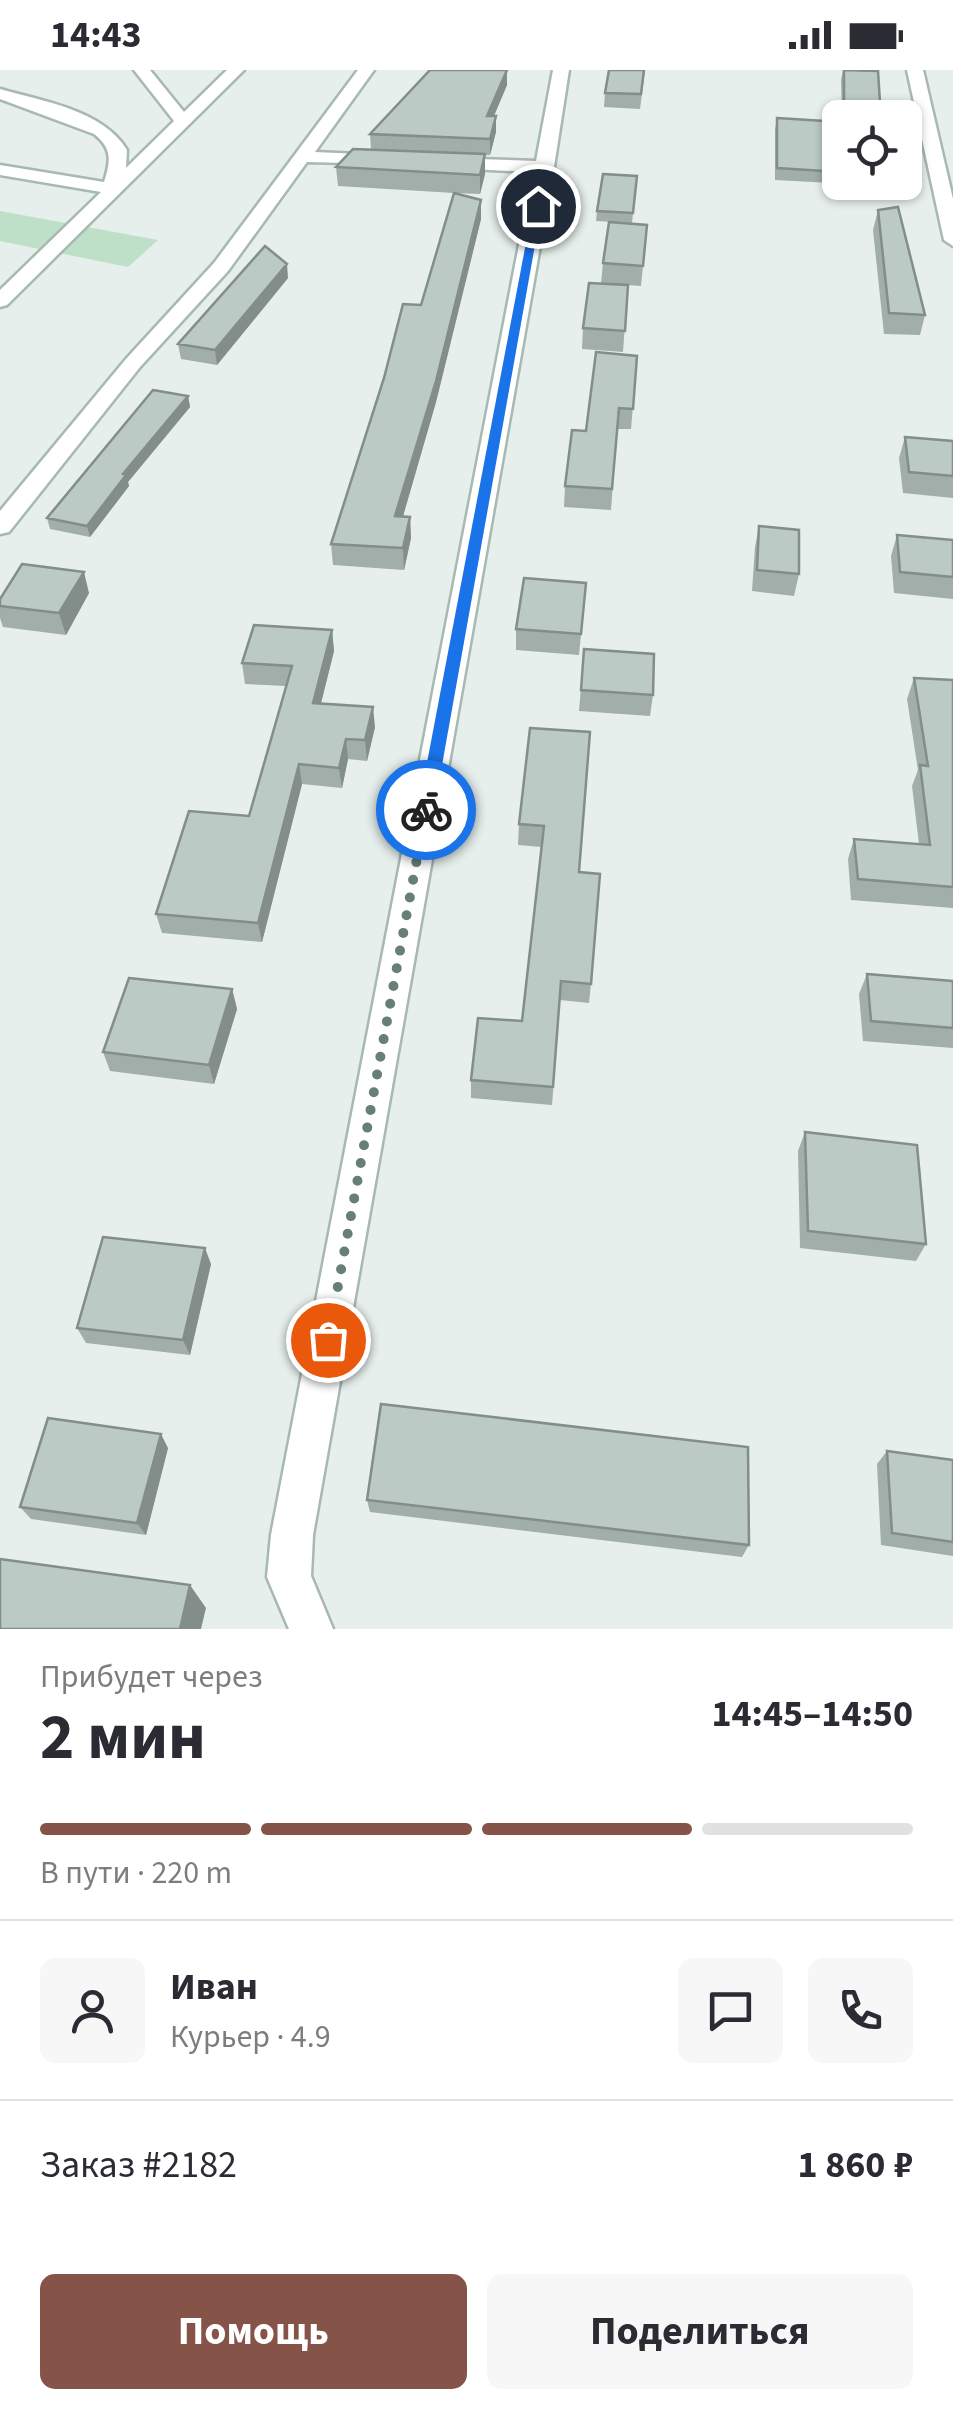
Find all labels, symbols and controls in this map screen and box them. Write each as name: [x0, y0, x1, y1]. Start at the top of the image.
text: 14:43: [50, 8, 142, 62]
map controls: [822, 100, 922, 200]
button: locate: [822, 100, 922, 200]
pin: [496, 164, 581, 249]
icon: home: [511, 179, 566, 234]
courier: [376, 760, 476, 860]
icon: bike: [399, 783, 454, 838]
pin: [286, 1298, 371, 1383]
icon: bag: [301, 1313, 356, 1368]
text: Прибудет через: [40, 1654, 263, 1700]
text: 14:45–14:50: [711, 1687, 913, 1741]
text: 2 мин: [40, 1691, 206, 1784]
text: В пути · 220 m: [40, 1850, 232, 1896]
button: person: [40, 1958, 145, 2063]
button: chat: [678, 1958, 783, 2063]
button: phone: [808, 1958, 913, 2063]
text: Иван: [170, 1960, 258, 2014]
text: Курьер · 4.9: [170, 2014, 331, 2060]
text: Заказ #2182: [40, 2138, 237, 2192]
text: 1 860 ₽: [797, 2138, 913, 2192]
button: Помощь: [40, 2274, 467, 2389]
button: Поделиться: [487, 2274, 913, 2389]

